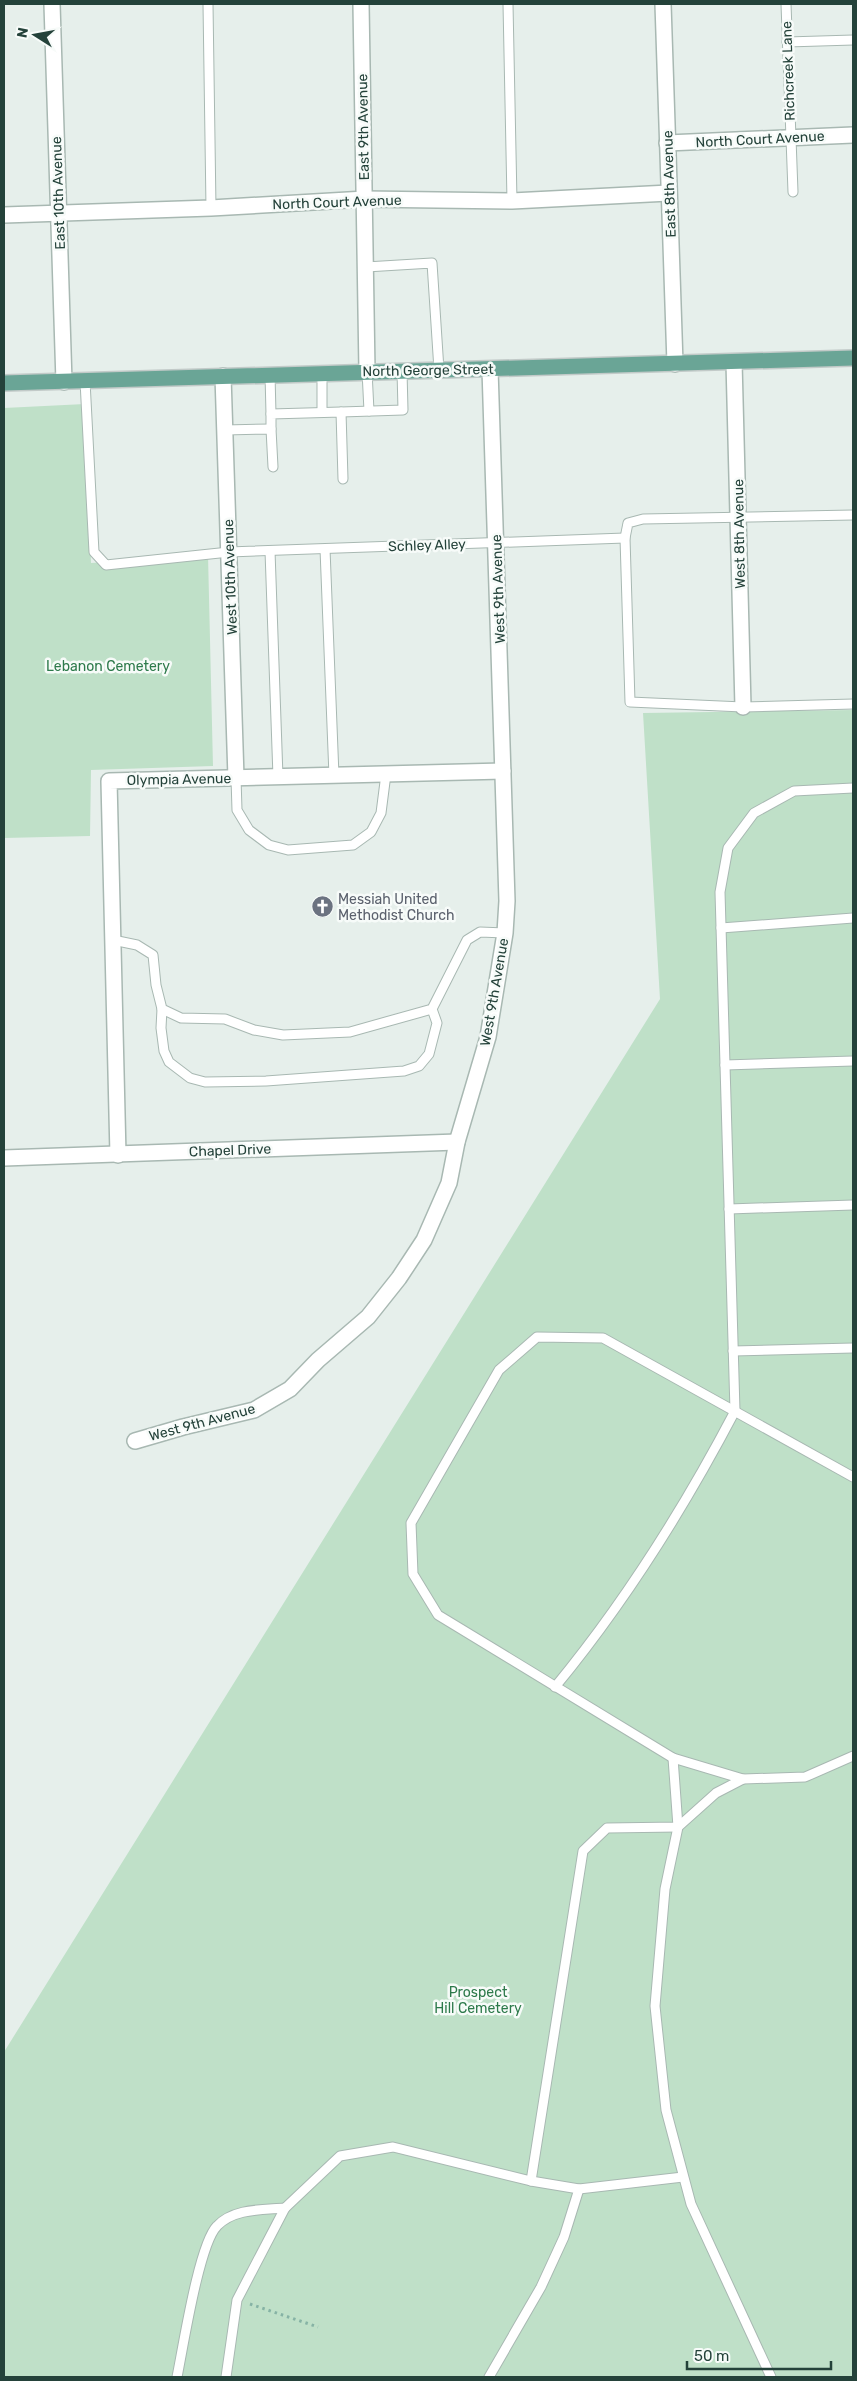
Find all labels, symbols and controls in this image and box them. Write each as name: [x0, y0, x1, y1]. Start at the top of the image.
north arrow: [10, 10, 60, 60]
street label: Richcreek Lane: [778, 21, 799, 121]
text: N: [13, 26, 32, 39]
street label: East 9th Avenue: [354, 73, 373, 180]
street label: North Court Avenue: [695, 128, 825, 151]
street label: East 8th Avenue: [659, 130, 680, 238]
street label: East 10th Avenue: [48, 136, 69, 250]
street label: North Court Avenue: [272, 192, 402, 213]
street label: North George Street: [362, 361, 494, 380]
street label: West 8th Avenue: [730, 479, 749, 589]
street label: West 10th Avenue: [220, 519, 241, 635]
street label: West 9th Avenue: [488, 534, 509, 644]
street label: Schley Alley: [388, 536, 466, 555]
park label: Lebanon Cemetery: [46, 658, 170, 675]
street label: Olympia Avenue: [127, 770, 232, 789]
place label: Messiah United Methodist Church: [338, 891, 454, 924]
church icon: Messiah United Methodist Church: [310, 895, 334, 919]
street label: West 9th Avenue: [477, 937, 512, 1047]
street label: Chapel Drive: [189, 1141, 272, 1160]
street label: West 9th Avenue: [147, 1400, 257, 1445]
park label: Prospect Hill Cemetery: [434, 1984, 522, 2017]
scale bar: [687, 2338, 831, 2370]
text: 50 m: [694, 2347, 729, 2365]

